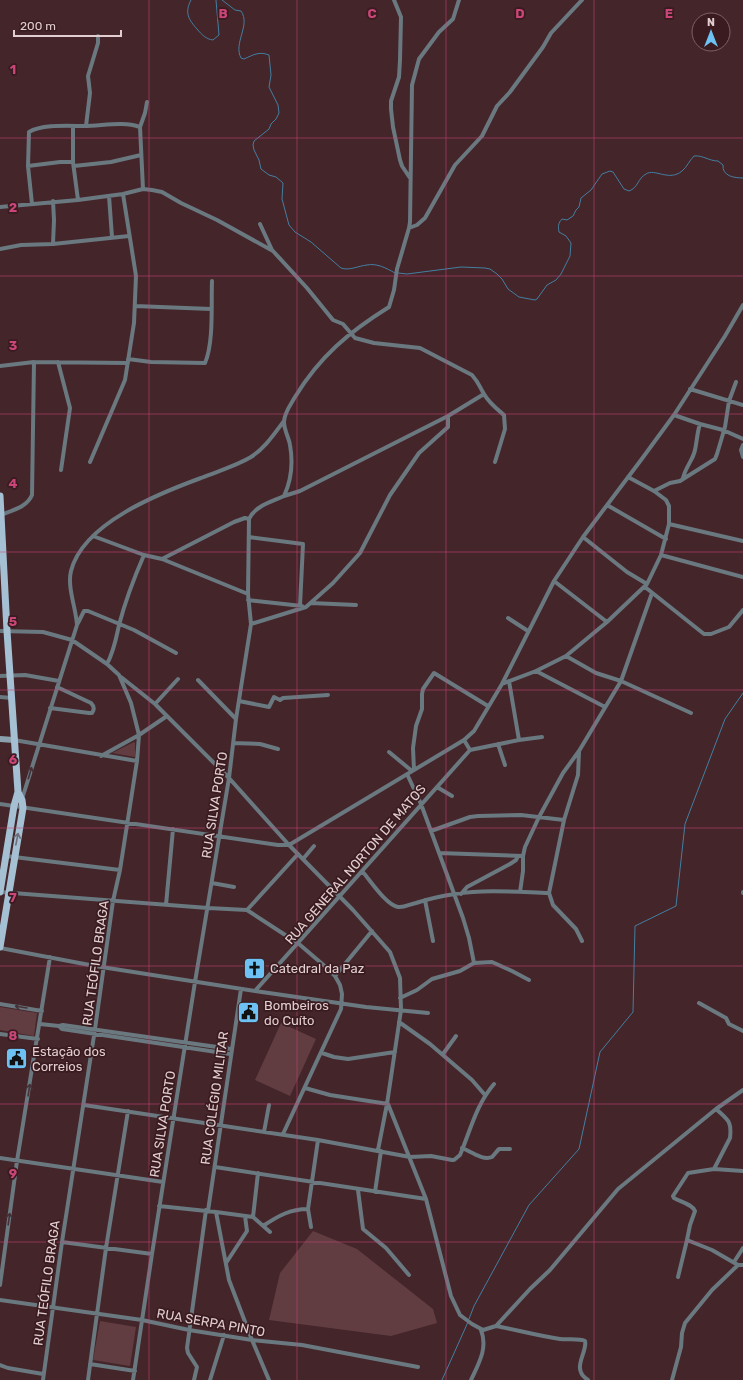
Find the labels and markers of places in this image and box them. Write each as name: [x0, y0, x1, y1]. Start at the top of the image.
church icon: Catedral da Paz: [242, 955, 268, 981]
place label: Catedral da Paz: [270, 961, 365, 976]
place label: Bombeiros do Cuíto: [264, 998, 329, 1028]
public building icon: Bombeiros do Cuíto: [236, 999, 262, 1025]
place label: Estação dos Correios: [32, 1044, 106, 1074]
public building icon: Estação dos Correios: [3, 1045, 29, 1071]

